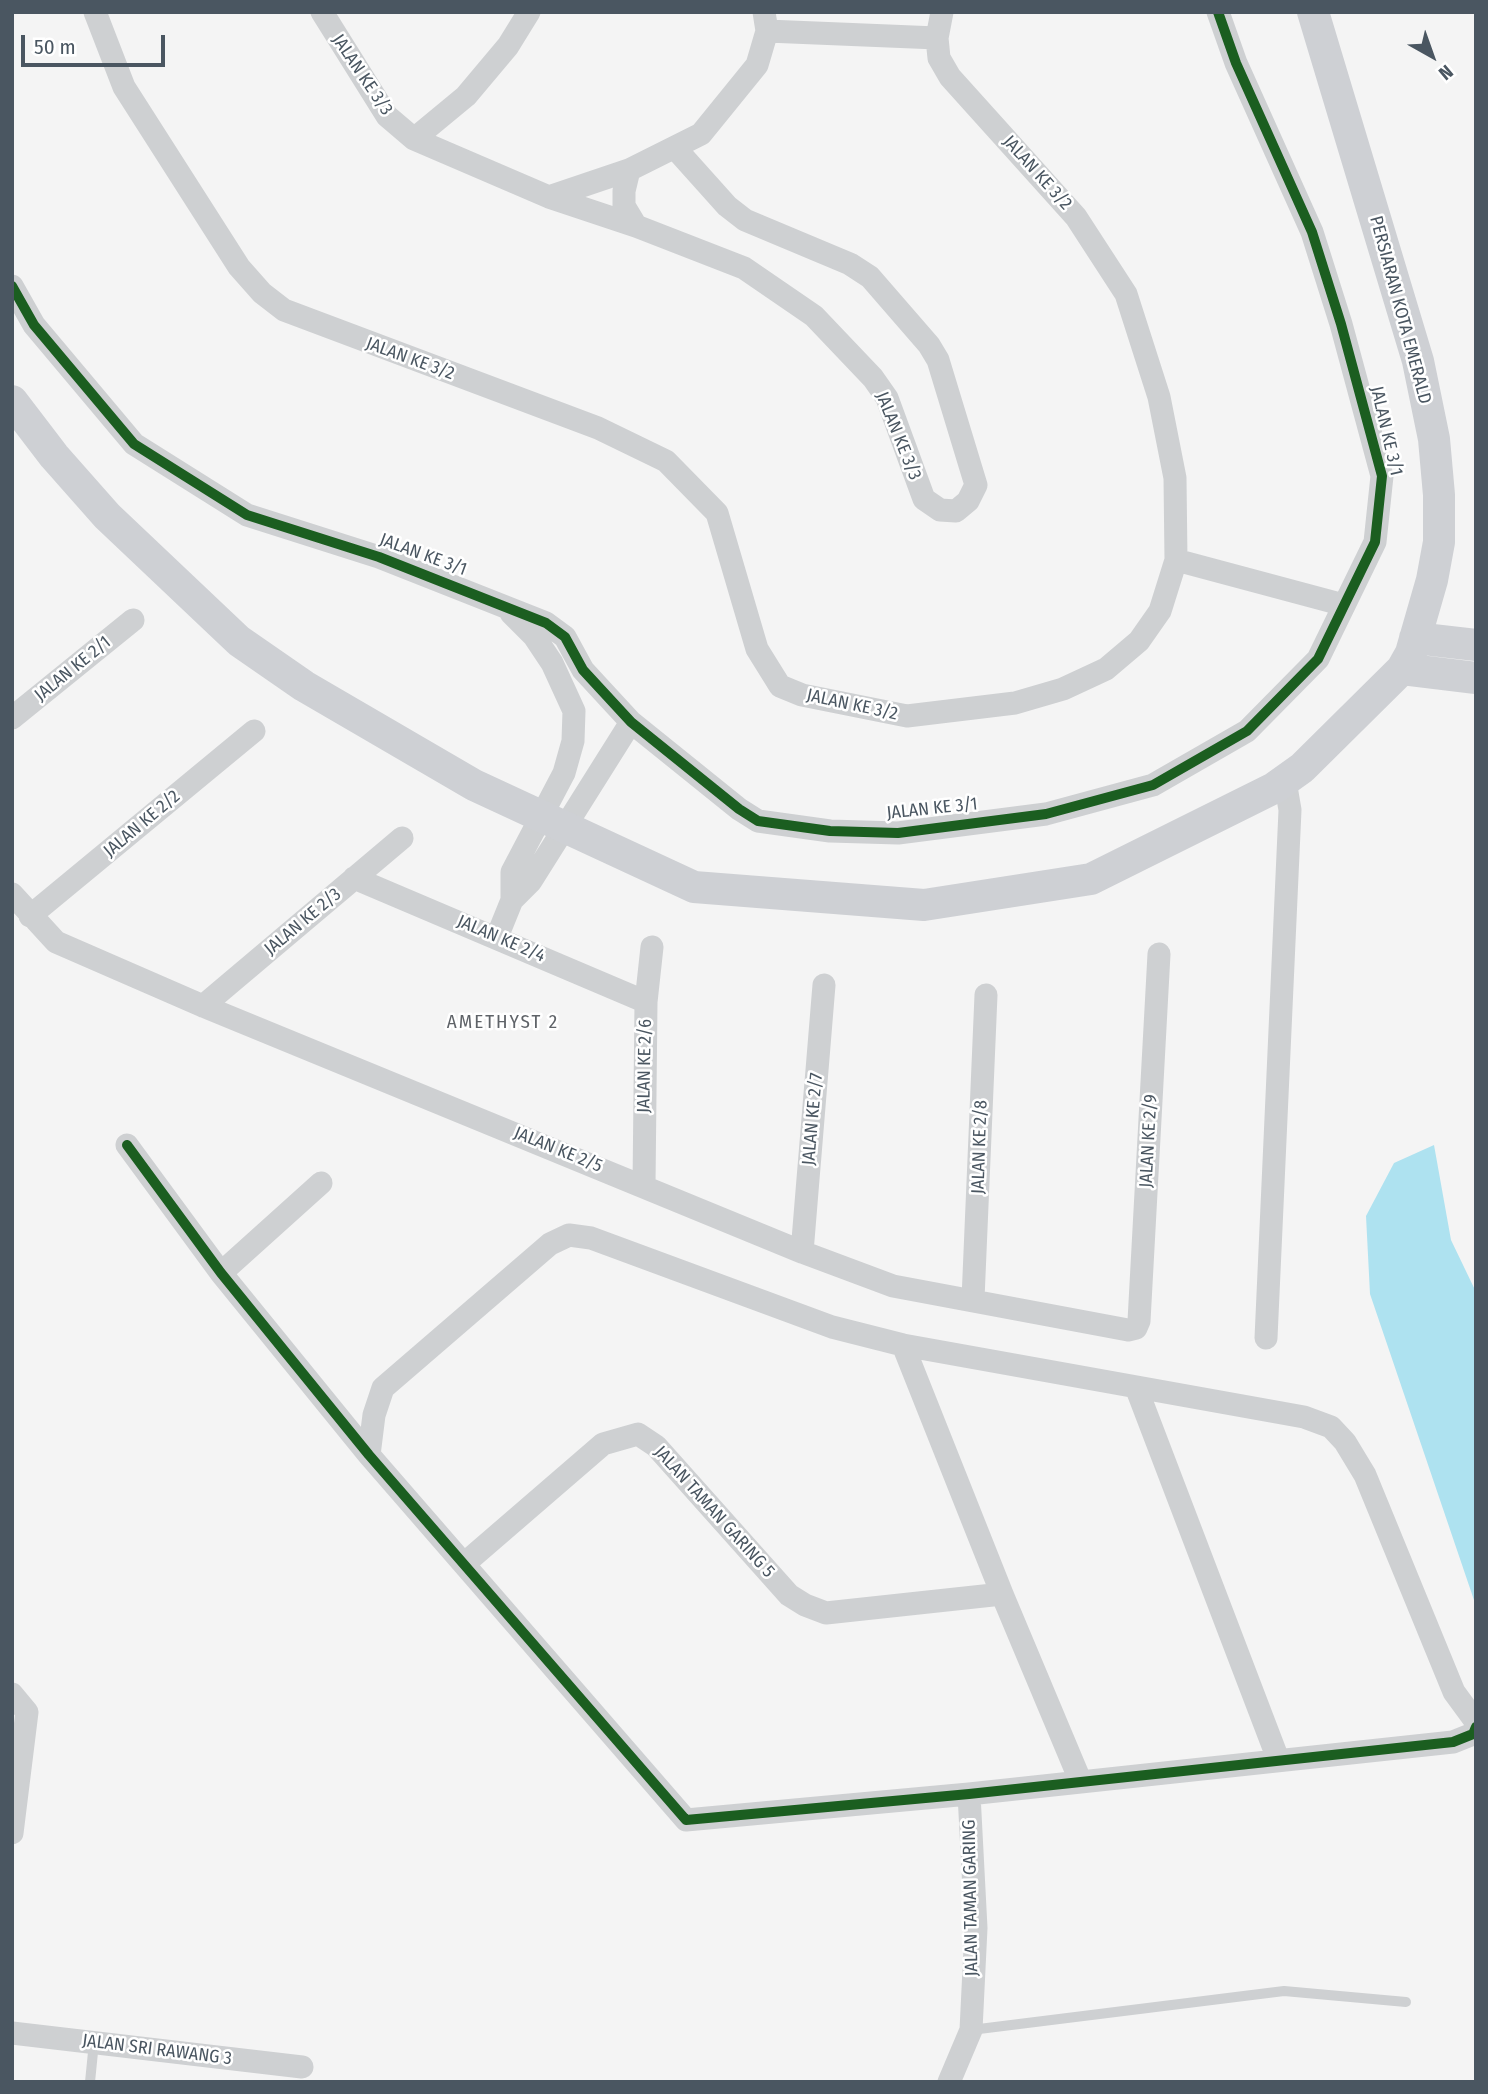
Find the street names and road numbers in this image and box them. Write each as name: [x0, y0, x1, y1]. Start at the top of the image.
street label: JALAN KE 3/3: [327, 30, 397, 120]
street label: JALAN KE 3/2: [998, 131, 1076, 215]
street label: PERSIARAN KOTA EMERALD: [1365, 214, 1435, 406]
street label: JALAN KE 3/2: [363, 333, 457, 385]
street label: JALAN KE 3/1: [1365, 384, 1407, 478]
street label: JALAN KE 3/3: [871, 389, 925, 483]
street label: JALAN KE 3/1: [376, 529, 470, 581]
street label: JALAN KE 2/1: [31, 632, 115, 706]
street label: JALAN KE 3/2: [804, 685, 900, 725]
street label: JALAN KE 2/2: [100, 786, 184, 862]
street label: JALAN KE 3/1: [885, 793, 979, 825]
street label: JALAN KE 2/3: [260, 884, 346, 960]
street label: JALAN KE 2/4: [454, 911, 548, 967]
street label: JALAN KE 2/6: [633, 1019, 657, 1113]
street label: JALAN KE 2/7: [798, 1072, 828, 1166]
street label: JALAN KE 2/9: [1136, 1094, 1162, 1188]
street label: JALAN KE 2/8: [968, 1100, 992, 1194]
street label: JALAN KE 2/5: [511, 1122, 605, 1178]
street label: JALAN TAMAN GARING 5: [649, 1442, 779, 1582]
street label: JALAN TAMAN GARING: [959, 1819, 983, 1977]
street label: JALAN SRI RAWANG 3: [81, 2030, 233, 2070]

